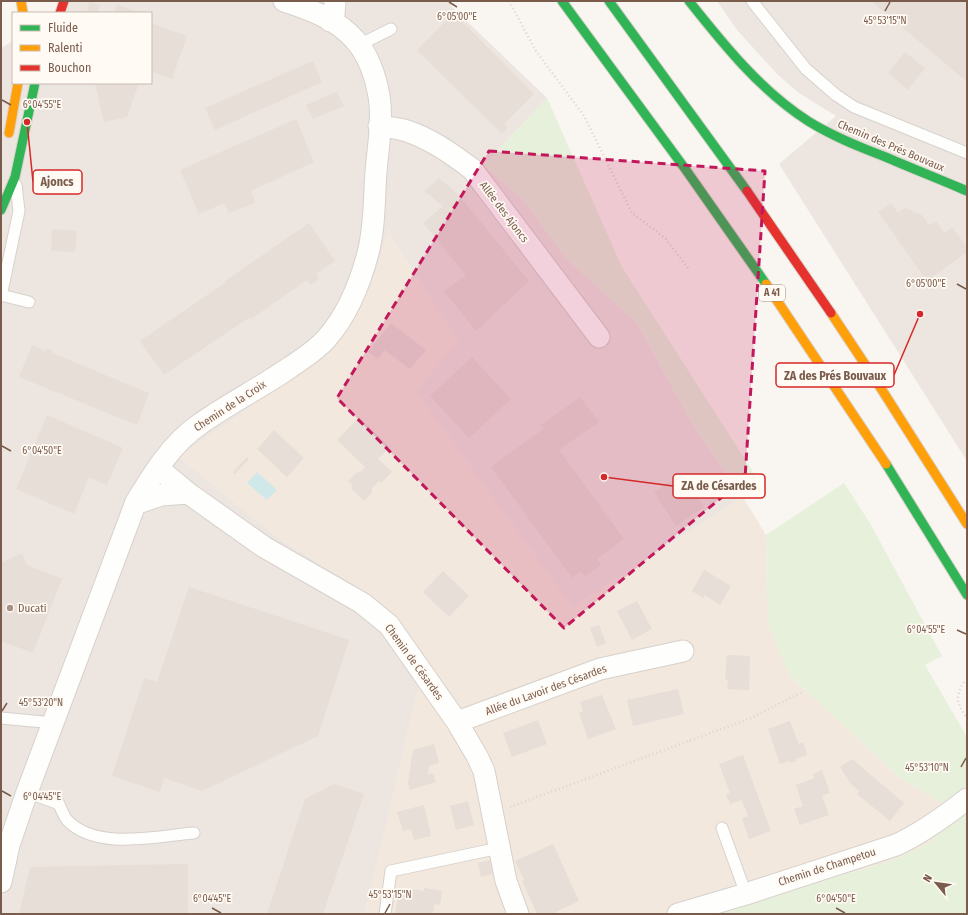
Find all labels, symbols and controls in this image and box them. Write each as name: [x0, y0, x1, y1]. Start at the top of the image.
text: 6°05'00"E: [437, 11, 477, 23]
legend: [12, 12, 152, 84]
text: 45°53'15"N: [863, 15, 907, 27]
text: Fluide: [48, 21, 78, 35]
text: Ralenti: [48, 41, 83, 55]
text: Bouchon: [48, 61, 91, 75]
text: 6°04'55"E: [23, 99, 62, 111]
street label: Chemin des Prés Bouvaux: [836, 118, 947, 175]
callout: Ajoncs: [33, 170, 82, 194]
text: Ajoncs: [40, 175, 74, 189]
street label: Allée des Ajoncs: [477, 179, 531, 245]
text: 6°05'00"E: [906, 278, 946, 290]
road number: A 41: [759, 285, 785, 301]
callout: ZA des Prés Bouvaux: [776, 363, 894, 387]
text: ZA des Prés Bouvaux: [784, 369, 886, 383]
street label: Chemin de la Croix: [191, 378, 269, 434]
text: 6°04'50"E: [22, 445, 62, 457]
callout: ZA de Césardes: [673, 474, 765, 498]
text: ZA de Césardes: [681, 479, 757, 493]
place label: Ducati: [18, 602, 47, 615]
marker: Ducati: [5, 603, 15, 613]
street label: Chemin de Césardes: [382, 622, 446, 703]
text: 6°04'55"E: [907, 624, 946, 636]
street label: Allée du Lavoir des Césardes: [484, 662, 609, 718]
text: 45°53'20"N: [19, 697, 63, 709]
text: 45°53'10"N: [905, 762, 949, 774]
text: 6°04'45"E: [23, 791, 61, 803]
street label: Chemin de Champetou: [777, 845, 877, 889]
north arrow: [916, 863, 956, 903]
text: N: [920, 872, 935, 884]
text: 45°53'15"N: [368, 889, 412, 901]
text: 6°04'45"E: [193, 893, 231, 905]
text: 6°04'50"E: [816, 893, 856, 905]

